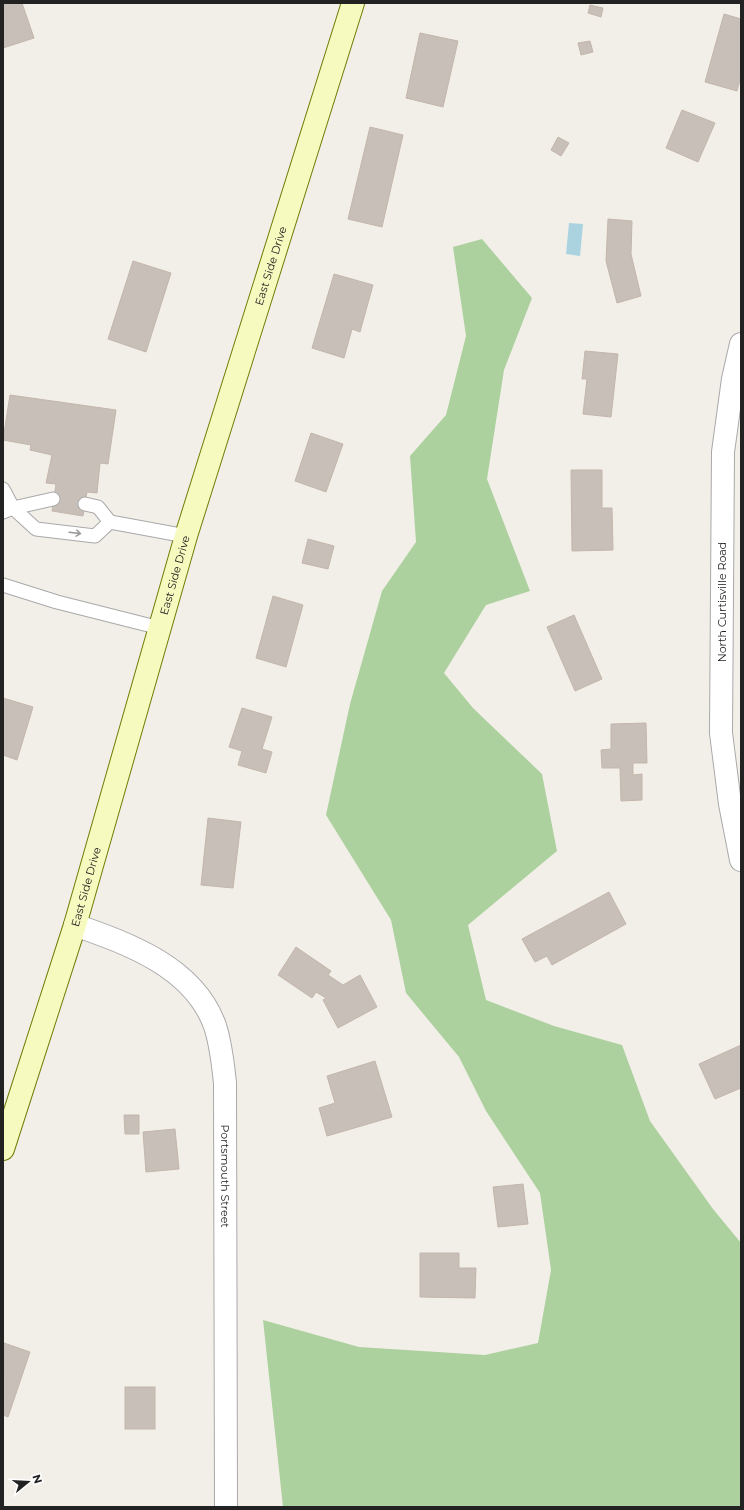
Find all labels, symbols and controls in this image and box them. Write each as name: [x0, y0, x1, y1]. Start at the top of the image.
street label: East Side Drive: [252, 224, 290, 307]
one-way arrow: [68, 529, 81, 537]
street label: East Side Drive: [157, 534, 193, 617]
street label: North Curtisville Road: [715, 542, 729, 662]
street label: East Side Drive: [68, 845, 104, 928]
street label: Portsmouth Street: [218, 1125, 232, 1228]
north arrow: [8, 1462, 48, 1502]
text: N: [29, 1473, 46, 1485]

